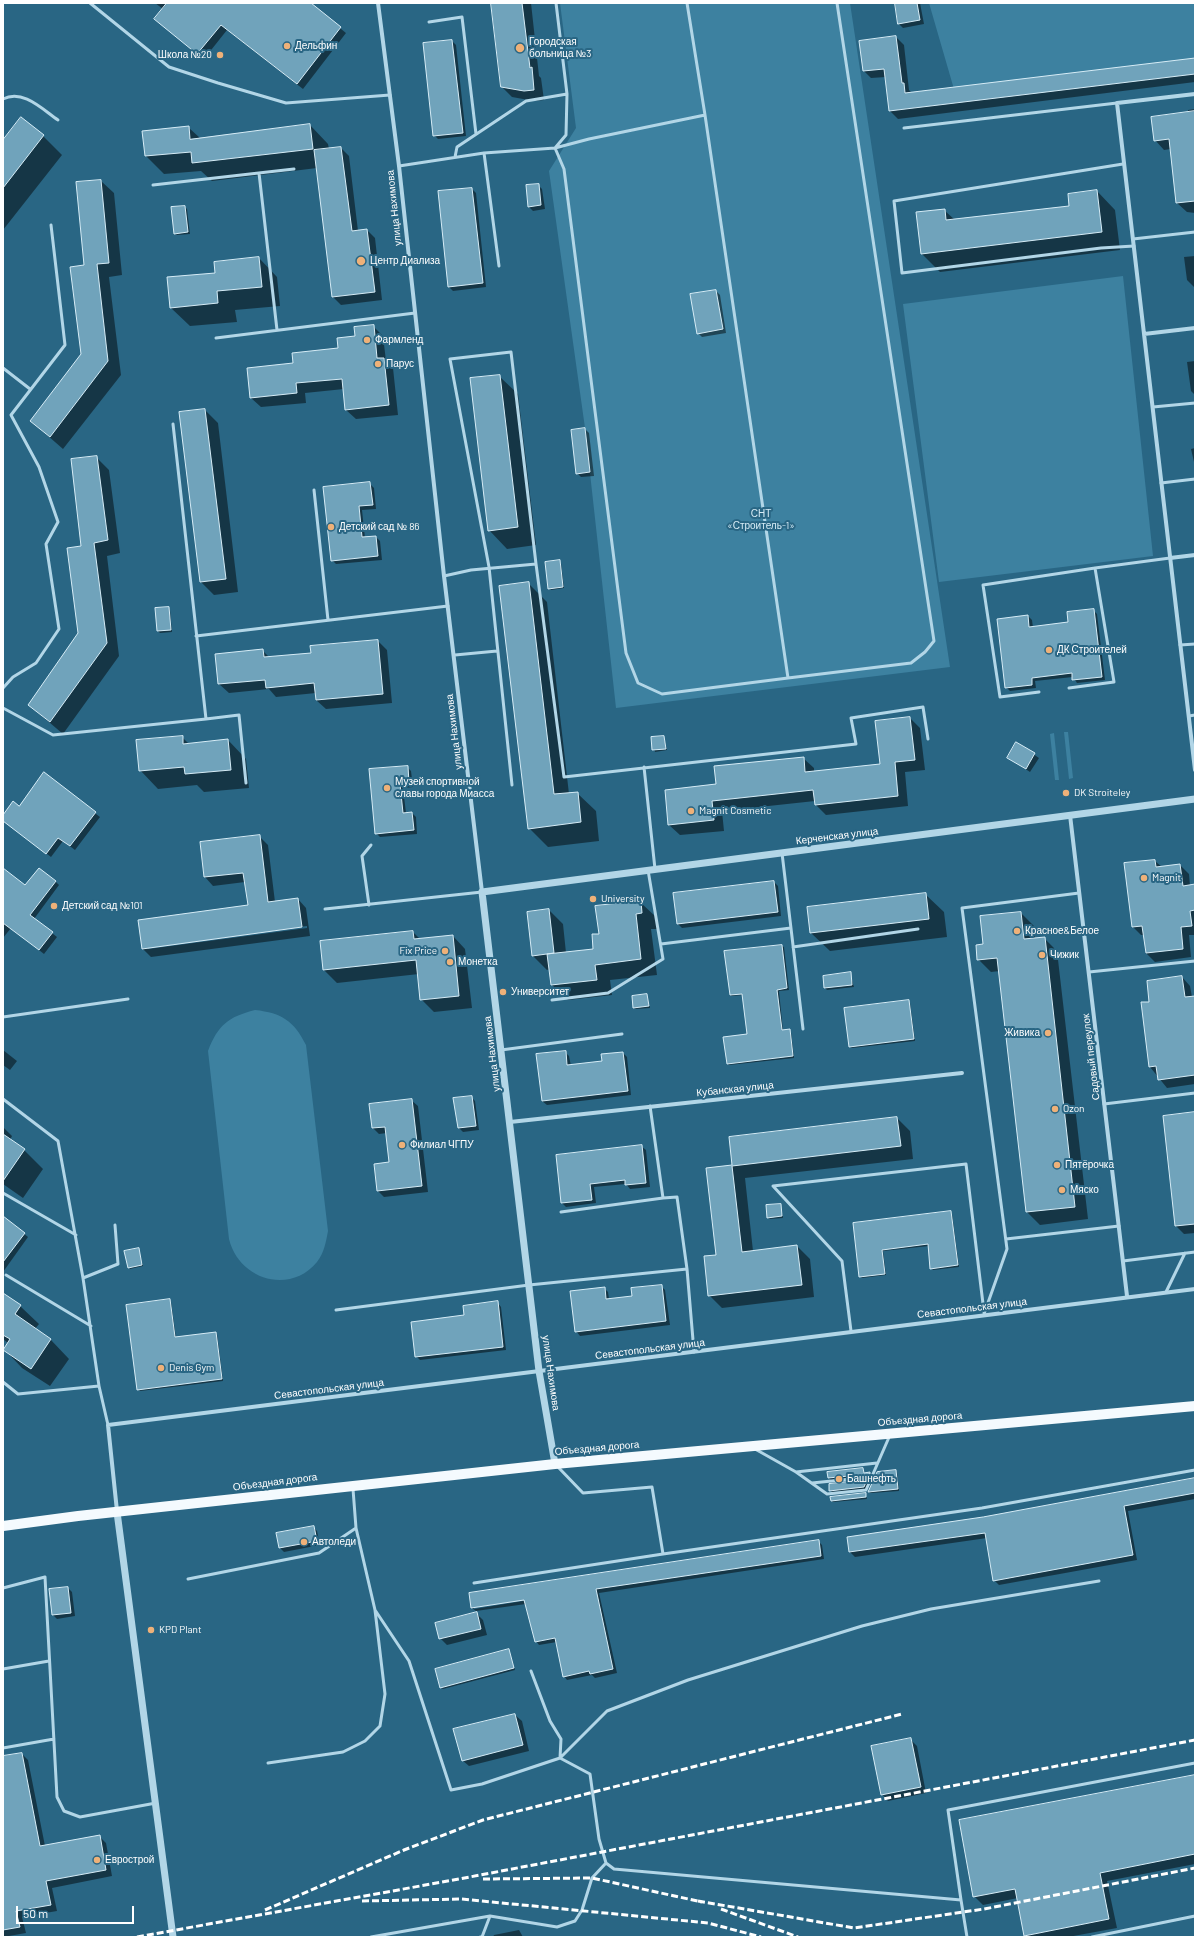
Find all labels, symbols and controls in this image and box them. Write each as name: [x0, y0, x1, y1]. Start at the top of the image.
place label: Городская больница №3: [529, 36, 591, 60]
place label: Дельфин: [295, 40, 337, 52]
marker: Дельфин: [282, 41, 292, 51]
marker: Городская больница №3: [514, 42, 526, 54]
place label: Школа №20: [158, 49, 212, 61]
marker: Школа №20: [215, 50, 225, 60]
street label: улица Нахимова: [384, 170, 404, 246]
marker: Центр Диализа: [355, 255, 367, 267]
place label: Центр Диализа: [370, 255, 440, 267]
place label: Фармленд: [375, 334, 423, 346]
marker: Фармленд: [362, 335, 372, 345]
place label: Парус: [386, 358, 414, 370]
marker: Парус: [373, 359, 383, 369]
park label: СНТ «Строитель-1»: [727, 508, 795, 532]
place label: Детский сад № 86: [339, 521, 420, 533]
marker: Детский сад № 86: [326, 522, 336, 532]
place label: ДК Строителей: [1057, 644, 1127, 656]
marker: ДК Строителей: [1044, 645, 1054, 655]
street label: улица Нахимова: [443, 694, 465, 770]
place label: Музей спортивной славы города Миасса: [395, 776, 494, 800]
marker: Музей спортивной славы города Миасса: [382, 783, 392, 793]
place label: DK Stroiteley: [1074, 787, 1130, 799]
marker: DK Stroiteley: [1061, 788, 1071, 798]
place label: Magnit Cosmetic: [699, 805, 771, 817]
marker: Magnit Cosmetic: [686, 806, 696, 816]
street label: Керченская улица: [795, 825, 879, 847]
place label: Magnit: [1152, 872, 1181, 884]
marker: Magnit: [1139, 873, 1149, 883]
place label: University: [601, 893, 645, 905]
marker: University: [588, 894, 598, 904]
place label: Детский сад №101: [62, 900, 143, 912]
marker: Детский сад №101: [49, 901, 59, 911]
place label: Красное&Белое: [1025, 925, 1099, 937]
marker: Красное&Белое: [1012, 926, 1022, 936]
place label: Fix Price: [399, 945, 437, 957]
marker: Fix Price: [440, 946, 450, 956]
place label: Чижик: [1050, 949, 1079, 961]
marker: Чижик: [1037, 950, 1047, 960]
place label: Монетка: [458, 956, 497, 968]
marker: Монетка: [445, 957, 455, 967]
place label: Университет: [511, 986, 569, 998]
marker: Университет: [498, 987, 508, 997]
street label: Садовый переулок: [1080, 1013, 1102, 1101]
street label: улица Нахимова: [481, 1016, 503, 1092]
place label: Живика: [1004, 1027, 1040, 1039]
marker: Живика: [1043, 1028, 1053, 1038]
street label: Кубанская улица: [696, 1079, 774, 1099]
place label: Ozon: [1063, 1103, 1085, 1115]
marker: Ozon: [1050, 1104, 1060, 1114]
place label: Филиал ЧГПУ: [410, 1139, 474, 1151]
marker: Филиал ЧГПУ: [397, 1140, 407, 1150]
place label: Пятёрочка: [1065, 1159, 1114, 1171]
marker: Пятёрочка: [1052, 1160, 1062, 1170]
place label: Мяско: [1070, 1184, 1099, 1196]
marker: Мяско: [1057, 1185, 1067, 1195]
street label: Севастопольская улица: [916, 1295, 1028, 1321]
street label: улица Нахимова: [540, 1335, 562, 1411]
street label: Севастопольская улица: [594, 1336, 706, 1362]
place label: Denis Gym: [169, 1362, 214, 1374]
marker: Denis Gym: [156, 1363, 166, 1373]
street label: Севастопольская улица: [273, 1376, 385, 1402]
street label: Объездная дорога: [877, 1409, 963, 1429]
street label: Объездная дорога: [554, 1438, 640, 1458]
street label: Объездная дорога: [232, 1471, 318, 1493]
place label: Башнефть: [847, 1473, 896, 1485]
marker: Башнефть: [834, 1474, 844, 1484]
place label: Автоледи: [312, 1536, 356, 1548]
marker: Автоледи: [299, 1537, 309, 1547]
place label: KPD Plant: [159, 1624, 202, 1636]
marker: KPD Plant: [146, 1625, 156, 1635]
place label: Еврострой: [105, 1854, 154, 1866]
marker: Еврострой: [92, 1855, 102, 1865]
scale bar: [18, 1898, 136, 1924]
text: 50 m: [23, 1906, 48, 1920]

